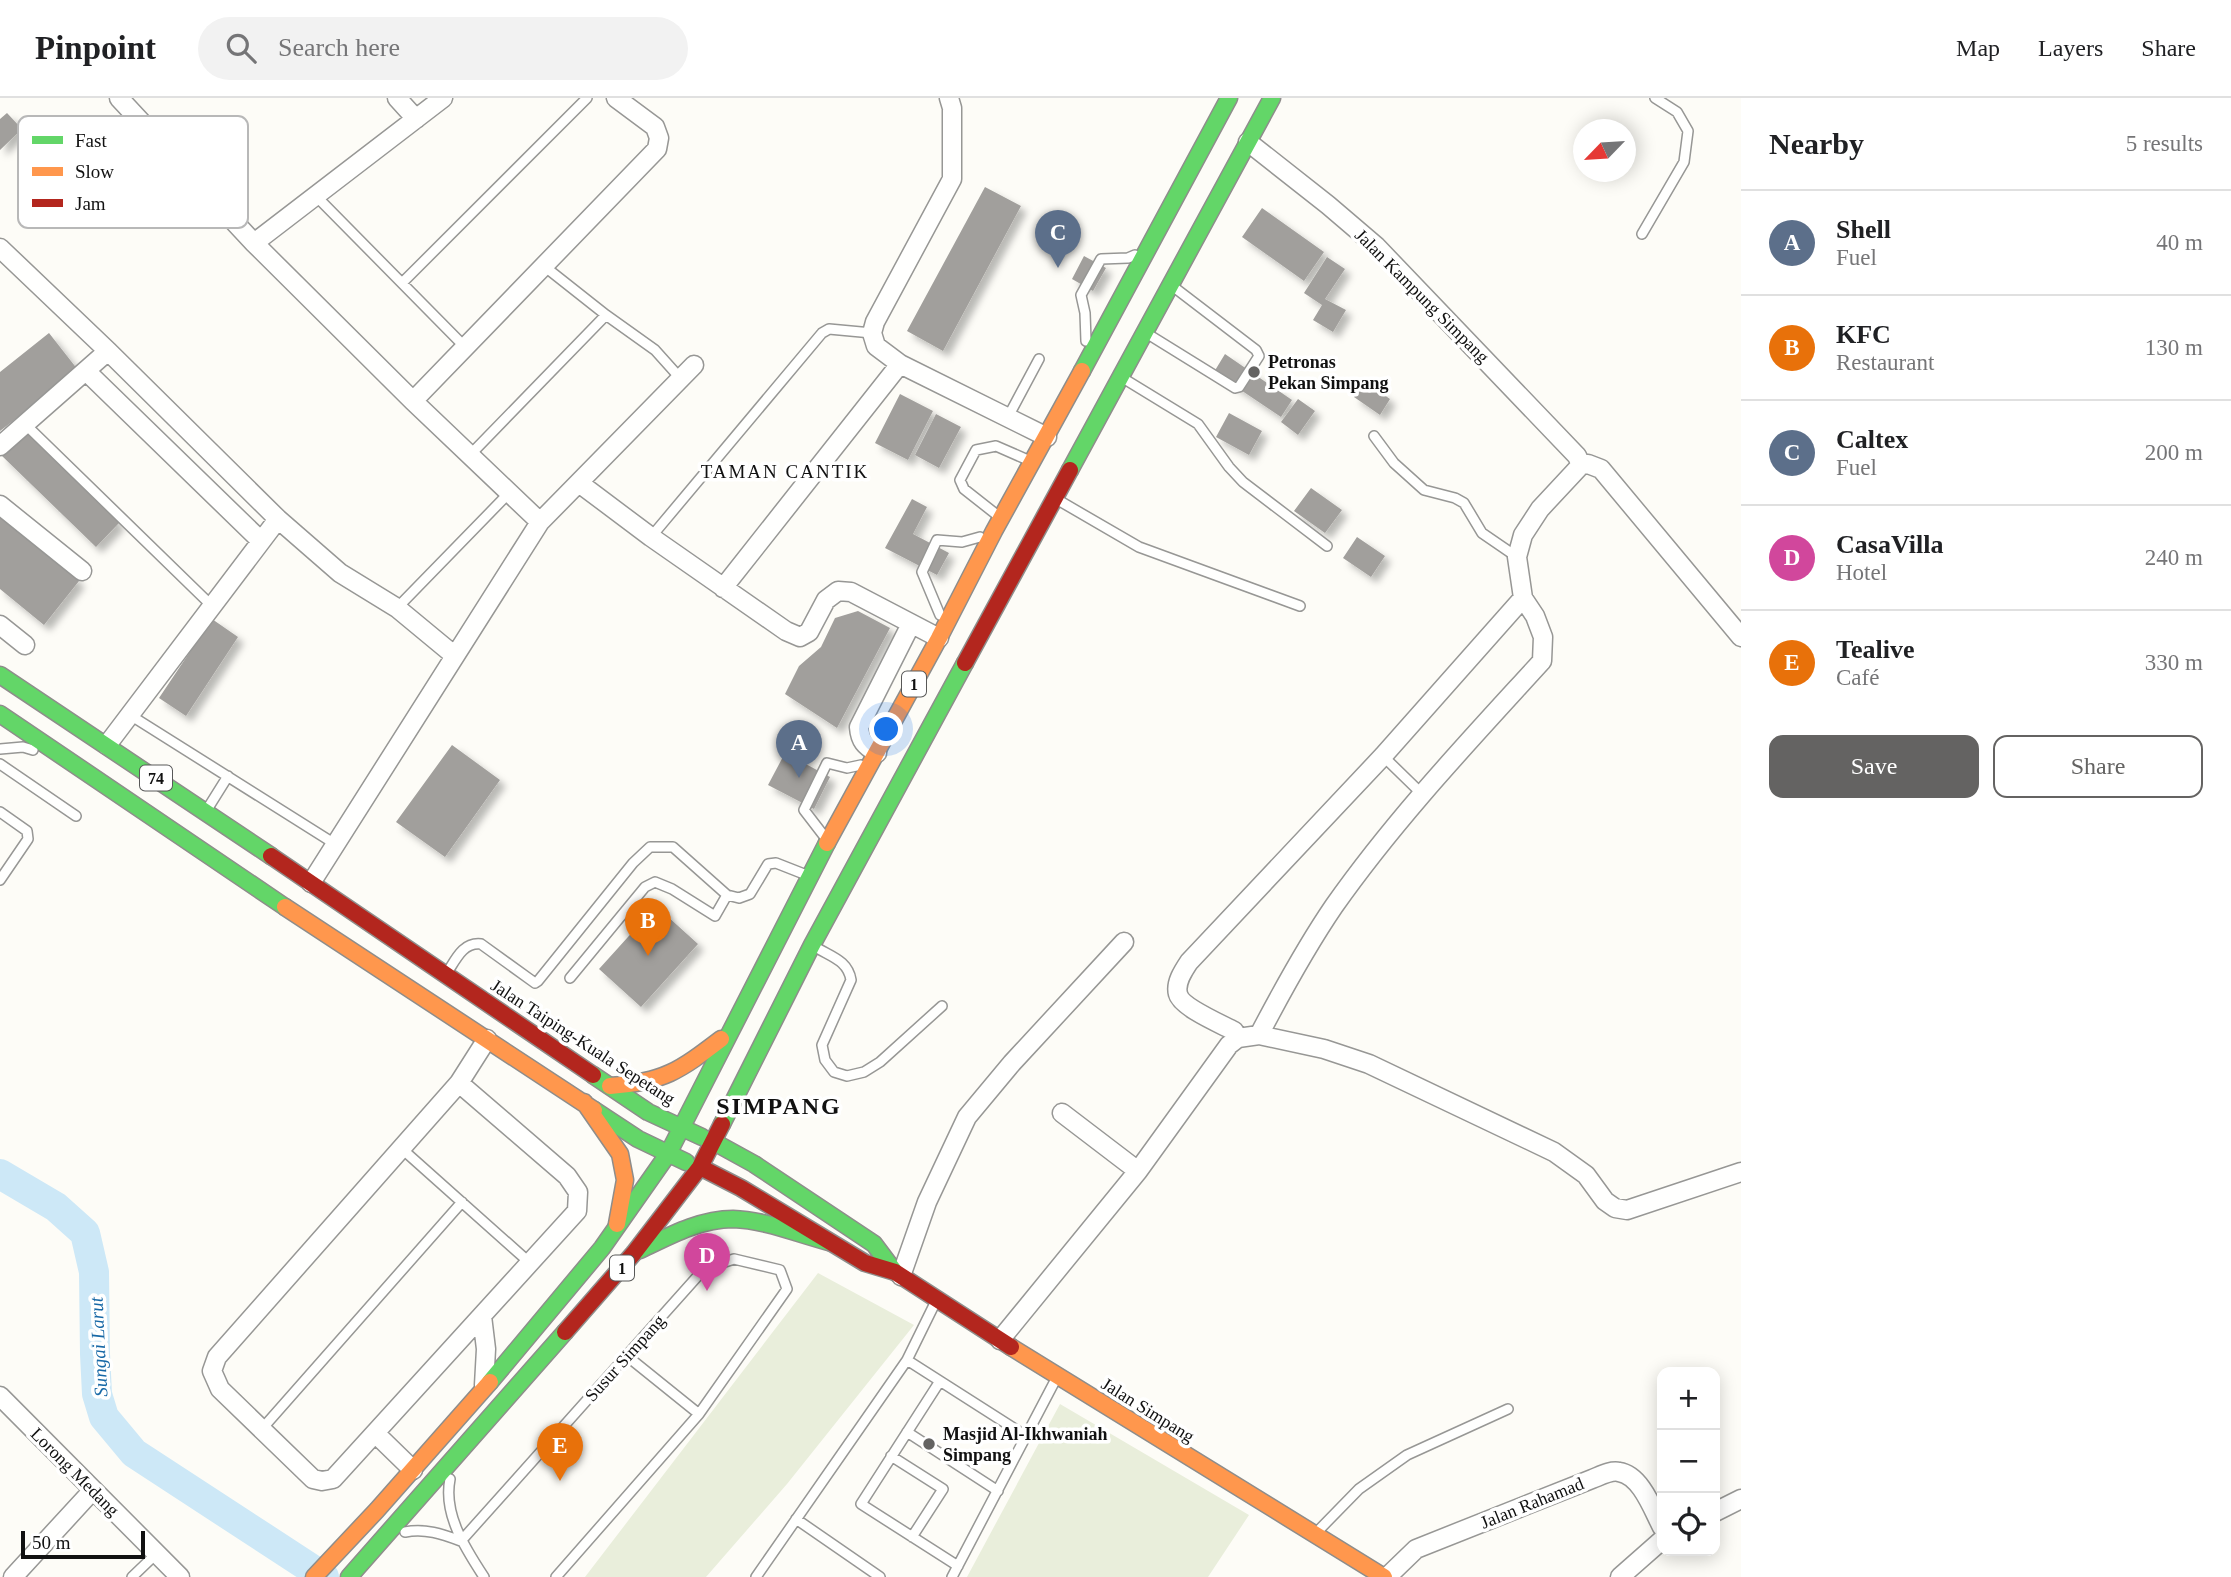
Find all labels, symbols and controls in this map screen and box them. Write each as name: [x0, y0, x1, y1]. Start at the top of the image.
search box: [198, 17, 688, 80]
icon: search: [222, 29, 260, 67]
text: Pinpoint: [35, 30, 156, 66]
text: Search here: [278, 33, 400, 62]
text: Map: [1956, 35, 2000, 61]
text: Layers: [2038, 35, 2103, 61]
text: Share: [2141, 35, 2196, 61]
legend: [18, 116, 248, 228]
north arrow: [1573, 119, 1636, 182]
text: Nearby: [1769, 127, 1864, 160]
text: Fast: [75, 130, 107, 151]
text: 5 results: [2126, 131, 2203, 156]
text: Slow: [75, 161, 114, 182]
text: Jam: [75, 193, 106, 214]
pin: C: [1035, 210, 1081, 268]
text: Shell: [1836, 215, 1891, 244]
street label: Jalan Kampung Simpang: [1351, 225, 1493, 367]
text: A: [1784, 230, 1800, 255]
text: 40 m: [2156, 230, 2203, 255]
text: Fuel: [1836, 245, 1877, 270]
text: KFC: [1836, 320, 1891, 349]
text: B: [1784, 335, 1800, 360]
text: 130 m: [2145, 335, 2203, 360]
text: Restaurant: [1836, 350, 1934, 375]
place label: Petronas Pekan Simpang: [1268, 352, 1389, 393]
marker: Petronas Pekan Simpang: [1246, 364, 1262, 380]
text: Caltex: [1836, 425, 1908, 454]
text: C: [1784, 440, 1800, 465]
text: 200 m: [2145, 440, 2203, 465]
text: Fuel: [1836, 455, 1877, 480]
district label: TAMAN CANTIK: [701, 461, 869, 482]
text: CasaVilla: [1836, 530, 1943, 559]
text: D: [1784, 545, 1800, 570]
text: 240 m: [2145, 545, 2203, 570]
text: Hotel: [1836, 560, 1887, 585]
text: Tealive: [1836, 635, 1914, 664]
text: E: [1784, 650, 1800, 675]
text: 330 m: [2145, 650, 2203, 675]
text: Café: [1836, 665, 1879, 690]
road number: 1: [902, 671, 926, 696]
your location: [869, 712, 903, 746]
pin: A: [776, 720, 822, 778]
button: Save: [1769, 735, 1979, 798]
button: Share: [1993, 735, 2203, 798]
road number: 74: [140, 765, 172, 790]
pin: B: [625, 898, 671, 956]
street label: Jalan Taiping-Kuala Sepetang: [487, 975, 679, 1109]
district label: SIMPANG: [716, 1093, 842, 1119]
pin: D: [684, 1233, 730, 1291]
road number: 1: [610, 1256, 634, 1280]
water label: Sungai Larut: [85, 1296, 112, 1397]
street label: Susur Simpang: [581, 1311, 669, 1405]
map controls: [1657, 1367, 1720, 1556]
button: +: [1657, 1367, 1720, 1430]
street label: Jalan Simpang: [1098, 1374, 1198, 1446]
pin: E: [537, 1423, 583, 1481]
street label: Lorong Medang: [27, 1424, 123, 1520]
place label: Masjid Al-Ikhwaniah Simpang: [943, 1424, 1108, 1465]
button: −: [1657, 1430, 1720, 1493]
marker: Masjid Al-Ikhwaniah Simpang: [921, 1436, 937, 1452]
street label: Jalan Rahamad: [1478, 1473, 1586, 1533]
button: locate: [1657, 1493, 1720, 1556]
scale bar: [21, 1528, 145, 1560]
text: 50 m: [32, 1532, 71, 1553]

